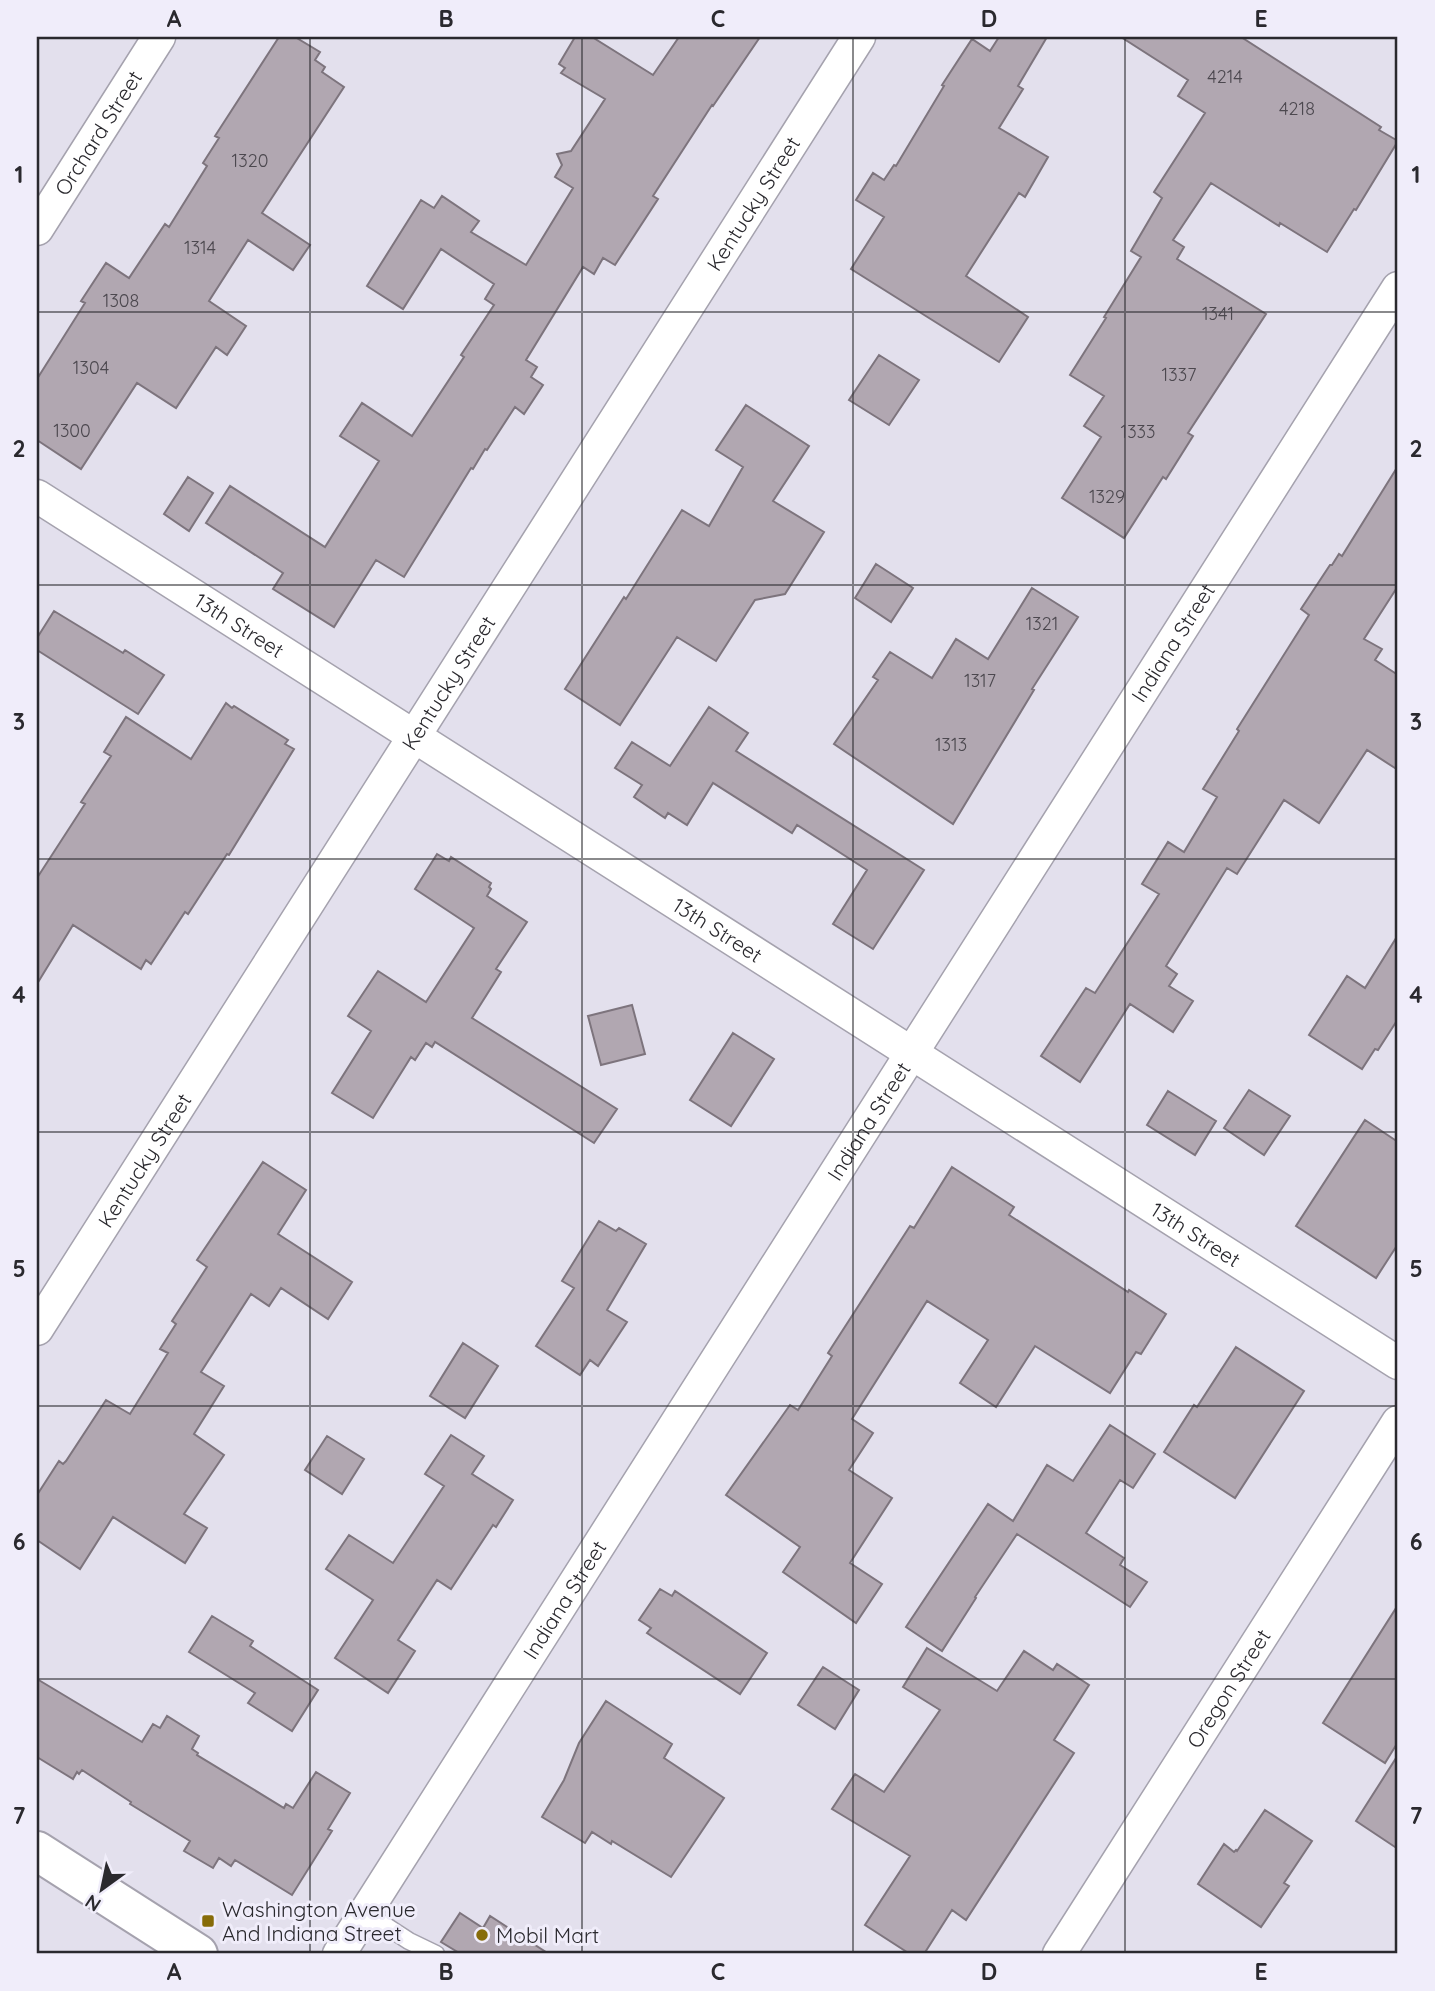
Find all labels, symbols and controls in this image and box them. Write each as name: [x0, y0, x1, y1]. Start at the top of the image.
text: A: [167, 4, 182, 33]
text: B: [438, 4, 454, 33]
text: C: [711, 4, 725, 33]
text: D: [981, 4, 997, 33]
text: E: [1254, 4, 1268, 33]
house number: 4214: [1207, 65, 1243, 88]
street label: Orchard Street: [49, 66, 147, 200]
house number: 4218: [1279, 97, 1315, 120]
street label: Kentucky Street: [701, 132, 805, 275]
house number: 1320: [232, 149, 268, 172]
text: 1: [15, 160, 23, 189]
text: 1: [1412, 160, 1420, 189]
house number: 1314: [184, 236, 216, 259]
house number: 1308: [103, 289, 139, 312]
house number: 1341: [1202, 302, 1234, 325]
house number: 1304: [73, 356, 109, 379]
house number: 1337: [1162, 363, 1196, 386]
house number: 1300: [53, 419, 91, 442]
house number: 1333: [1121, 420, 1155, 443]
text: 2: [12, 434, 26, 463]
text: 2: [1409, 434, 1423, 463]
house number: 1329: [1089, 485, 1125, 508]
street label: Indiana Street: [1125, 578, 1220, 707]
street label: 13th Street: [190, 587, 289, 663]
street label: Kentucky Street: [396, 611, 501, 755]
house number: 1321: [1026, 612, 1058, 635]
house number: 1317: [964, 669, 996, 692]
text: 3: [13, 707, 25, 736]
text: 3: [1410, 707, 1422, 736]
house number: 1313: [935, 733, 967, 756]
street label: 13th Street: [668, 891, 767, 968]
text: 4: [12, 980, 26, 1009]
text: 4: [1409, 980, 1423, 1009]
street label: Indiana Street: [821, 1057, 916, 1185]
street label: Kentucky Street: [92, 1088, 197, 1232]
street label: 13th Street: [1146, 1196, 1245, 1272]
text: 5: [12, 1254, 26, 1283]
text: 5: [1409, 1254, 1423, 1283]
text: 6: [13, 1527, 25, 1556]
text: 6: [1410, 1527, 1422, 1556]
street label: Indiana Street: [517, 1535, 612, 1664]
street label: Oregon Street: [1181, 1624, 1276, 1753]
text: 7: [13, 1801, 26, 1830]
text: 7: [1410, 1801, 1423, 1830]
north arrow: [66, 1854, 136, 1924]
text: N: [80, 1889, 105, 1917]
place label: Washington Avenue And Indiana Street: [222, 1896, 416, 1946]
marker: Washington Avenue And Indiana Street: [200, 1913, 216, 1929]
place label: Mobil Mart: [496, 1922, 599, 1948]
marker: Mobil Mart: [474, 1927, 490, 1943]
text: A: [167, 1957, 182, 1986]
text: B: [438, 1957, 454, 1986]
text: C: [711, 1957, 725, 1986]
text: D: [981, 1957, 997, 1986]
text: E: [1254, 1957, 1268, 1986]

